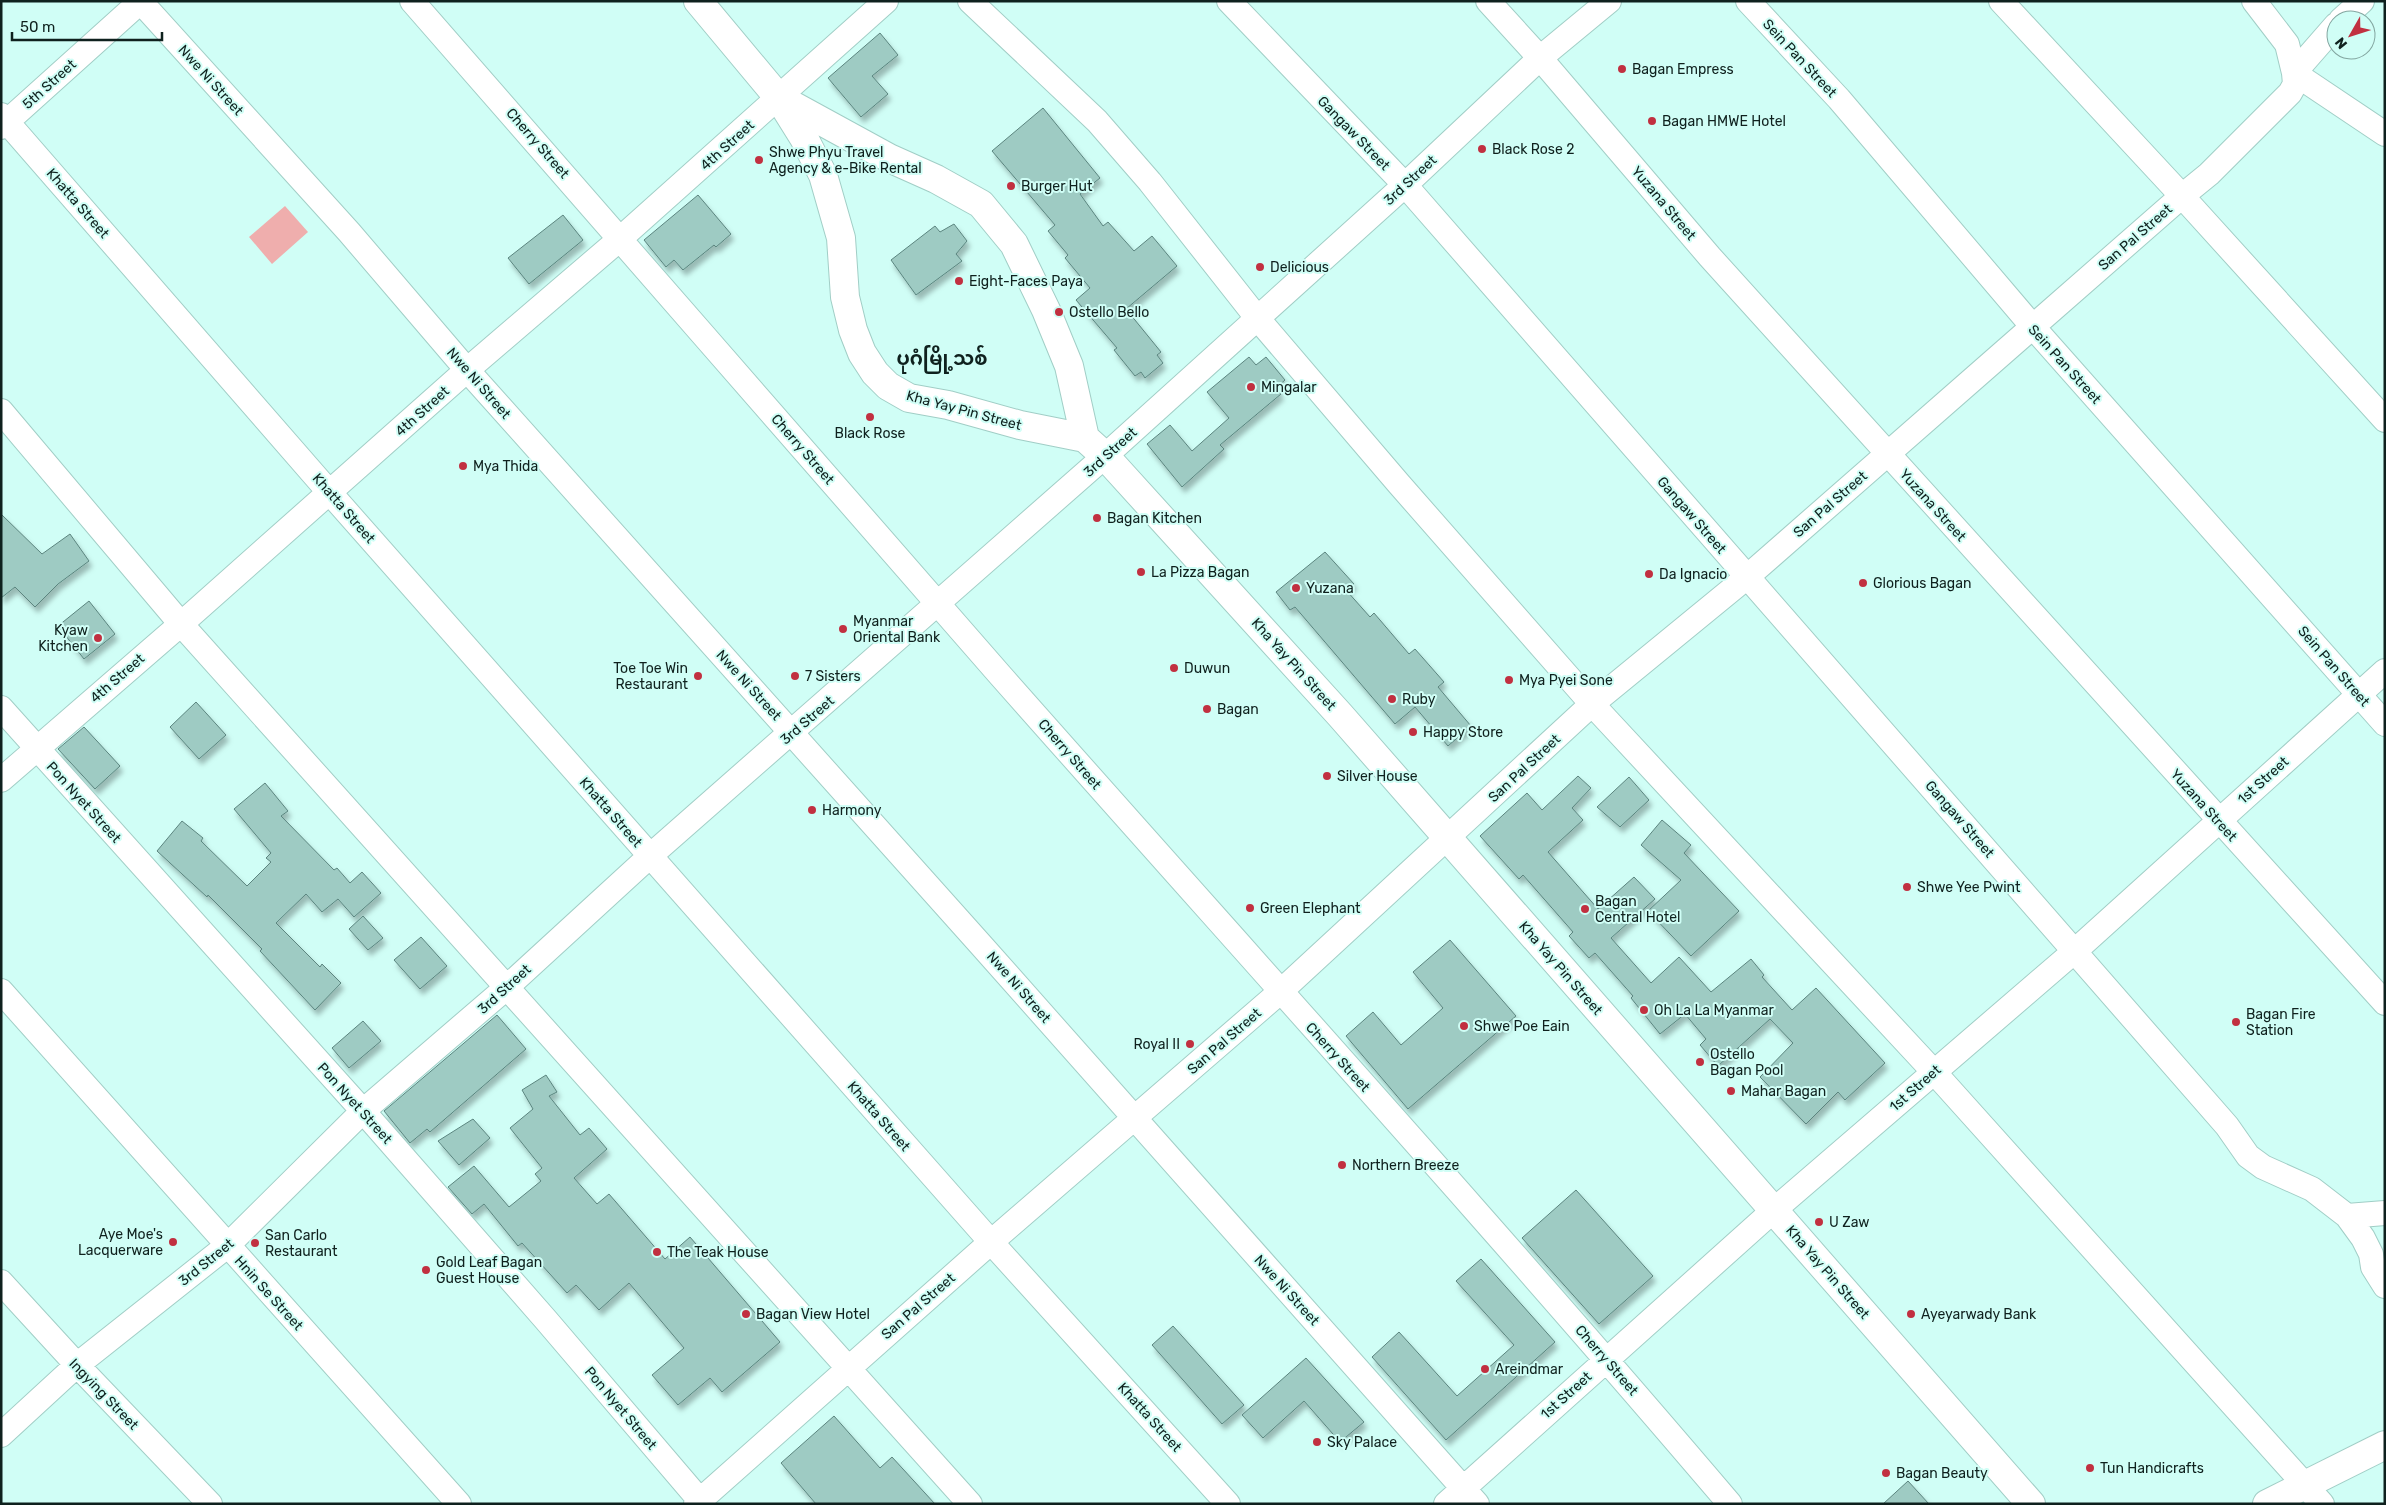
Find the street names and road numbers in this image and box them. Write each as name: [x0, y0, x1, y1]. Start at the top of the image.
street label: Sein Pan Street: [1759, 16, 1841, 101]
street label: Nwe Ni Street: [175, 42, 247, 120]
street label: 5th Street: [19, 56, 80, 113]
street label: Gangaw Street: [1314, 93, 1394, 174]
street label: Cherry Street: [502, 105, 573, 182]
street label: 4th Street: [697, 116, 758, 174]
street label: 3rd Street: [1380, 151, 1441, 209]
street label: Yuzana Street: [1628, 163, 1700, 244]
street label: Khatta Street: [43, 165, 113, 242]
street label: San Pal Street: [2095, 200, 2176, 274]
street label: Sein Pan Street: [2025, 321, 2105, 408]
street label: Nwe Ni Street: [443, 344, 515, 423]
street label: 4th Street: [392, 382, 453, 440]
street label: Kha Yay Pin Street: [904, 387, 1024, 434]
street label: Cherry Street: [767, 411, 838, 488]
street label: 3rd Street: [1080, 424, 1141, 481]
street label: Yuzana Street: [1896, 466, 1970, 545]
street label: San Pal Street: [1790, 467, 1871, 541]
street label: Khatta Street: [309, 470, 379, 547]
street label: Gangaw Street: [1654, 473, 1730, 558]
street label: Kha Yay Pin Street: [1248, 615, 1340, 714]
street label: Sein Pan Street: [2294, 623, 2373, 710]
street label: Nwe Ni Street: [713, 647, 785, 725]
street label: 4th Street: [87, 650, 148, 707]
street label: 3rd Street: [777, 692, 838, 748]
street label: Cherry Street: [1034, 716, 1105, 793]
street label: San Pal Street: [1485, 730, 1564, 806]
street label: 1st Street: [2234, 753, 2293, 808]
street label: Pon Nyet Street: [43, 758, 125, 847]
street label: Yuzana Street: [2167, 766, 2241, 845]
street label: Khatta Street: [576, 774, 646, 851]
street label: Gangaw Street: [1922, 777, 1998, 862]
street label: Kha Yay Pin Street: [1515, 918, 1606, 1019]
street label: Nwe Ni Street: [983, 948, 1055, 1027]
street label: 3rd Street: [474, 961, 535, 1018]
street label: San Pal Street: [1184, 1004, 1265, 1078]
street label: Cherry Street: [1302, 1019, 1374, 1096]
street label: Pon Nyet Street: [314, 1059, 396, 1148]
street label: 1st Street: [1886, 1061, 1945, 1115]
street label: Khatta Street: [844, 1078, 914, 1155]
street label: Kha Yay Pin Street: [1782, 1222, 1873, 1323]
street label: 3rd Street: [175, 1235, 238, 1290]
street label: Nwe Ni Street: [1251, 1252, 1323, 1330]
street label: Hnin Se Street: [231, 1253, 307, 1334]
street label: San Pal Street: [878, 1269, 959, 1343]
street label: Cherry Street: [1571, 1322, 1642, 1399]
street label: Ingying Street: [65, 1355, 142, 1434]
street label: Pon Nyet Street: [581, 1363, 661, 1454]
street label: 1st Street: [1537, 1368, 1596, 1423]
street label: Khatta Street: [1114, 1379, 1185, 1456]

